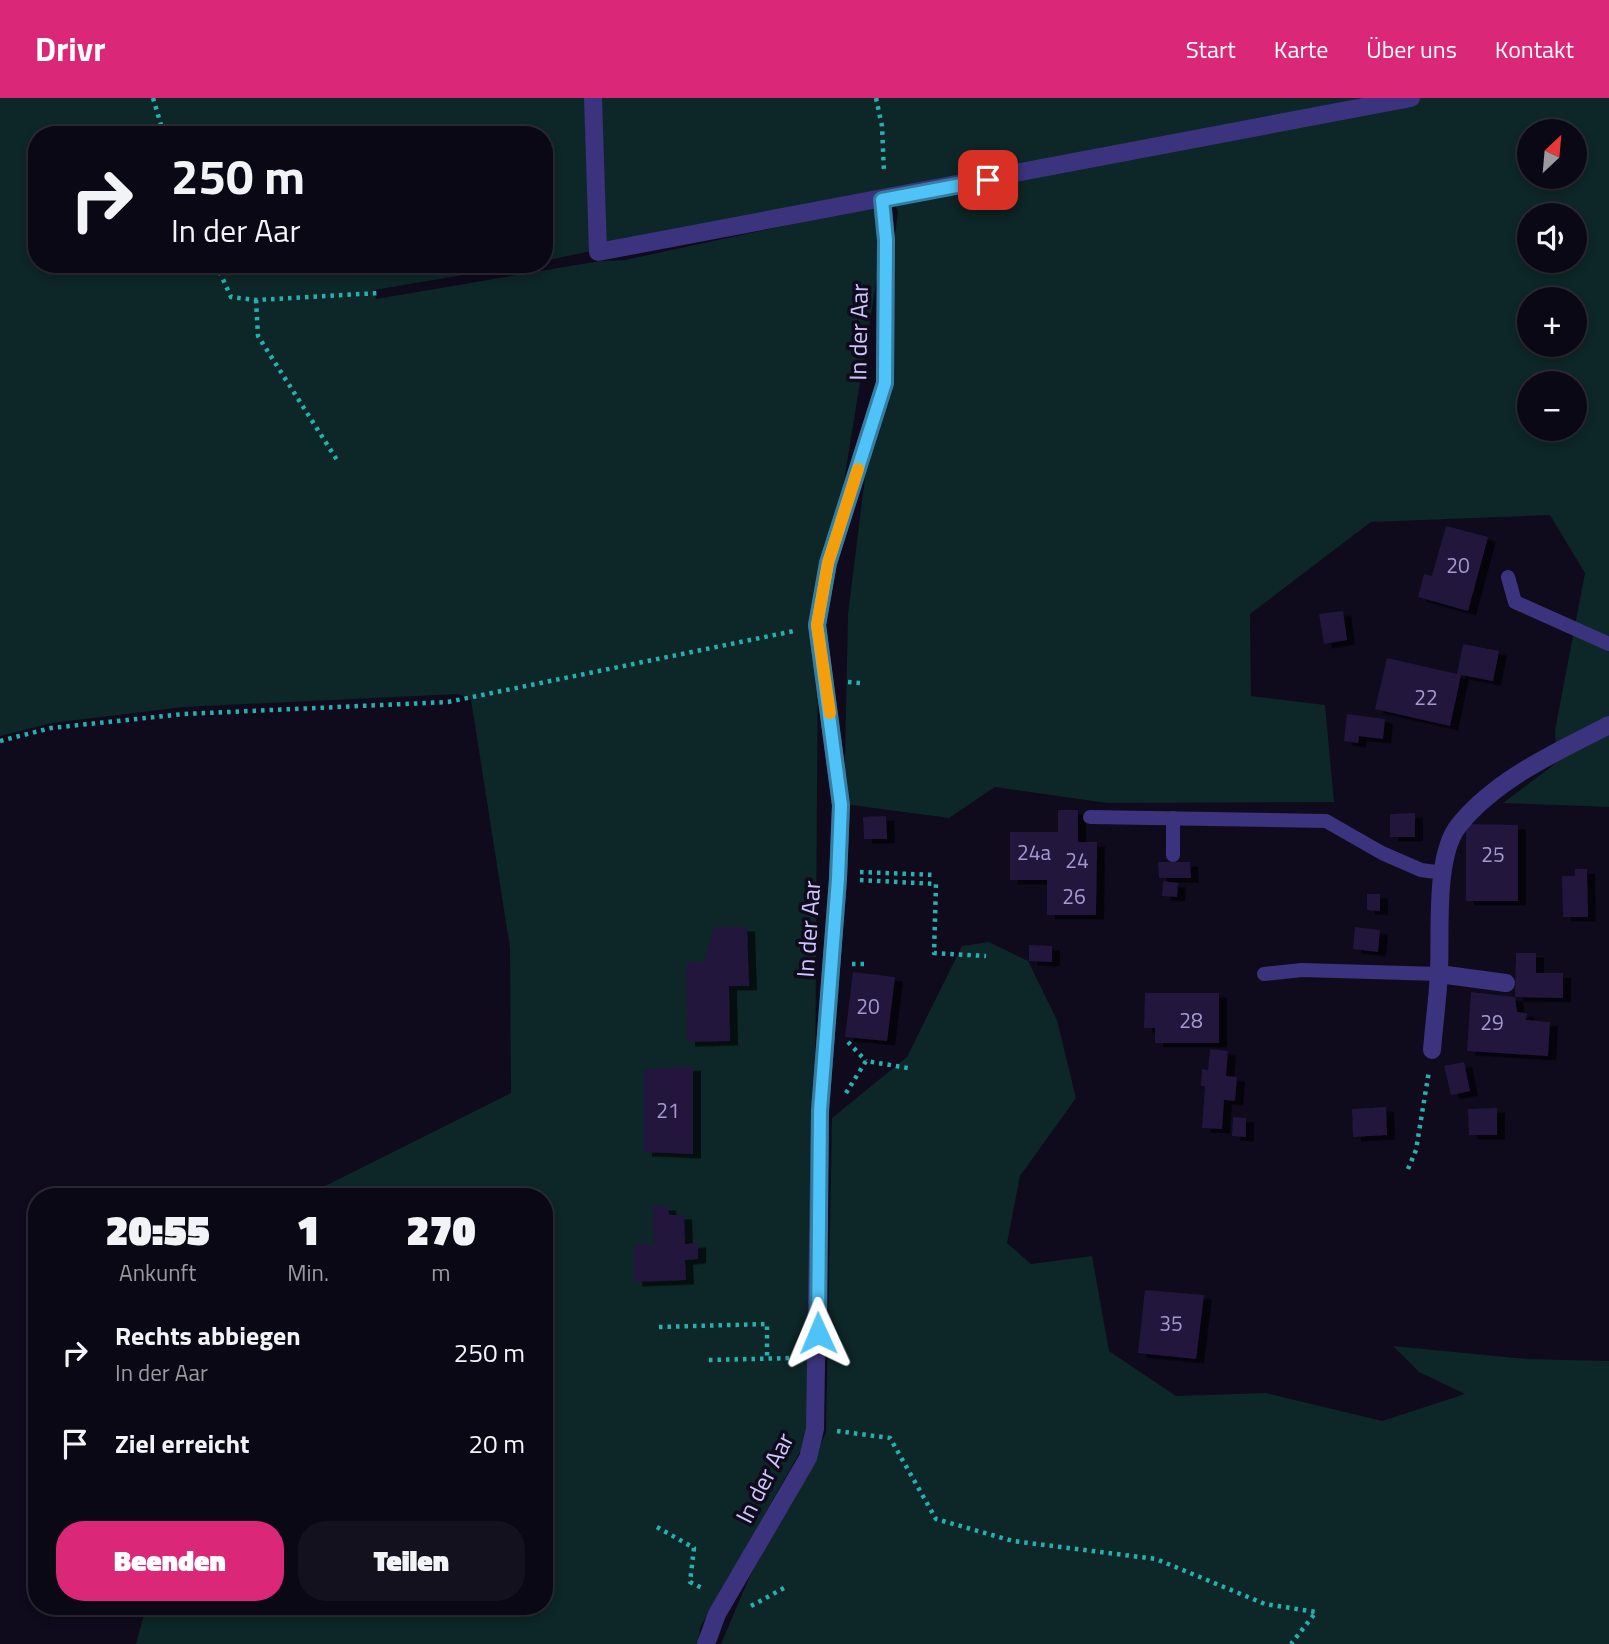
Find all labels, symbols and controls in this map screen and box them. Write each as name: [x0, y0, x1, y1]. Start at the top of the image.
text: Drivr: [35, 24, 106, 74]
text: Start: [1186, 31, 1236, 67]
text: Karte: [1274, 31, 1328, 67]
text: Über uns: [1366, 31, 1457, 67]
text: Kontakt: [1495, 31, 1574, 67]
north arrow: [1517, 119, 1587, 189]
map controls: [1517, 119, 1587, 441]
text: 250 m: [171, 138, 305, 213]
pin: [958, 150, 1018, 210]
icon: right: [56, 154, 147, 245]
icon: arrive: [969, 161, 1007, 199]
button: sound: [1517, 203, 1587, 273]
text: In der Aar: [171, 206, 300, 254]
street label: In der Aar: [839, 283, 877, 381]
button: +: [1517, 287, 1587, 357]
button: −: [1517, 371, 1587, 441]
house number: 20: [1446, 549, 1470, 581]
house number: 22: [1414, 681, 1438, 713]
house number: 24a: [1017, 836, 1051, 868]
house number: 25: [1481, 838, 1505, 870]
house number: 24: [1065, 844, 1089, 876]
street label: In der Aar: [787, 879, 829, 979]
house number: 26: [1062, 880, 1086, 912]
house number: 20: [856, 990, 880, 1022]
house number: 28: [1179, 1004, 1203, 1036]
house number: 29: [1480, 1006, 1504, 1038]
house number: 21: [656, 1094, 680, 1126]
text: 20:55: [105, 1197, 210, 1261]
text: 1: [297, 1197, 320, 1261]
text: 270: [406, 1197, 476, 1261]
text: Ankunft: [119, 1255, 196, 1290]
text: Min.: [287, 1255, 329, 1290]
text: m: [431, 1255, 451, 1290]
position arrow: [781, 1296, 855, 1370]
house number: 35: [1159, 1307, 1183, 1339]
text: Rechts abbiegen: [115, 1316, 301, 1355]
text: 250 m: [454, 1333, 525, 1372]
icon: right: [56, 1334, 94, 1372]
text: In der Aar: [115, 1355, 208, 1390]
text: Ziel erreicht: [115, 1424, 250, 1463]
text: 20 m: [468, 1424, 525, 1463]
icon: arrive: [56, 1425, 94, 1463]
street label: In der Aar: [726, 1426, 802, 1529]
button: Beenden: [56, 1521, 284, 1601]
button: Teilen: [298, 1521, 525, 1601]

